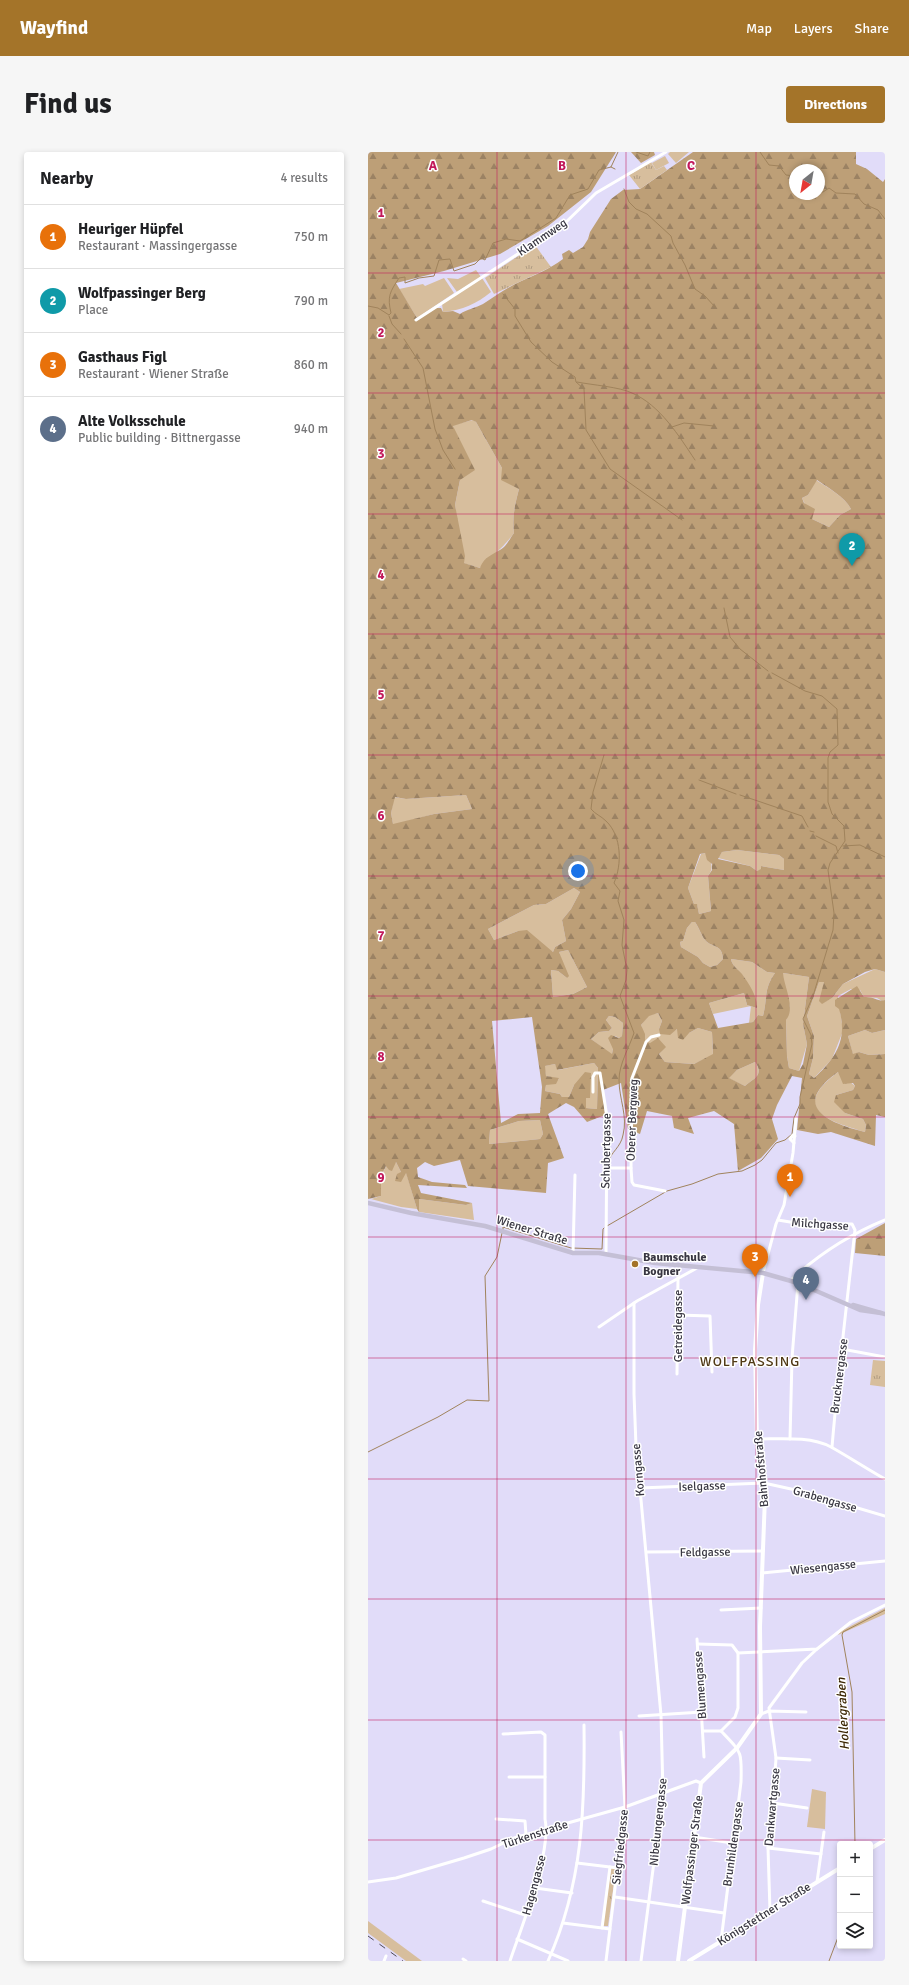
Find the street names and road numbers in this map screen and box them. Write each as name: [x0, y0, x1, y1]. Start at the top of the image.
street label: Klammweg: [515, 215, 570, 259]
street label: Oberer Bergweg: [624, 1079, 641, 1161]
street label: Schubertgasse: [598, 1113, 615, 1189]
street label: Wiener Straße: [494, 1213, 569, 1248]
street label: Milchgasse: [791, 1215, 849, 1234]
street label: Getreidegasse: [671, 1290, 686, 1362]
street label: Brucknergasse: [827, 1338, 852, 1414]
street label: Bahnhofstraße: [751, 1430, 772, 1508]
street label: Korngasse: [629, 1443, 648, 1497]
street label: Iselgasse: [678, 1478, 726, 1495]
street label: Grabengasse: [791, 1483, 859, 1516]
street label: Feldgasse: [680, 1545, 730, 1560]
street label: Wiesengasse: [789, 1557, 857, 1578]
street label: Blumengasse: [691, 1650, 710, 1720]
street label: Dankwartgasse: [762, 1767, 783, 1847]
street label: Nibelungengasse: [646, 1777, 671, 1867]
street label: Wolfpassinger Straße: [678, 1794, 707, 1906]
street label: Brunhildengasse: [720, 1801, 747, 1888]
street label: Siegfriedgasse: [609, 1809, 632, 1885]
street label: Türkenstraße: [500, 1817, 570, 1852]
street label: Hagengasse: [519, 1853, 550, 1917]
street label: Königstettner Straße: [715, 1880, 814, 1949]

